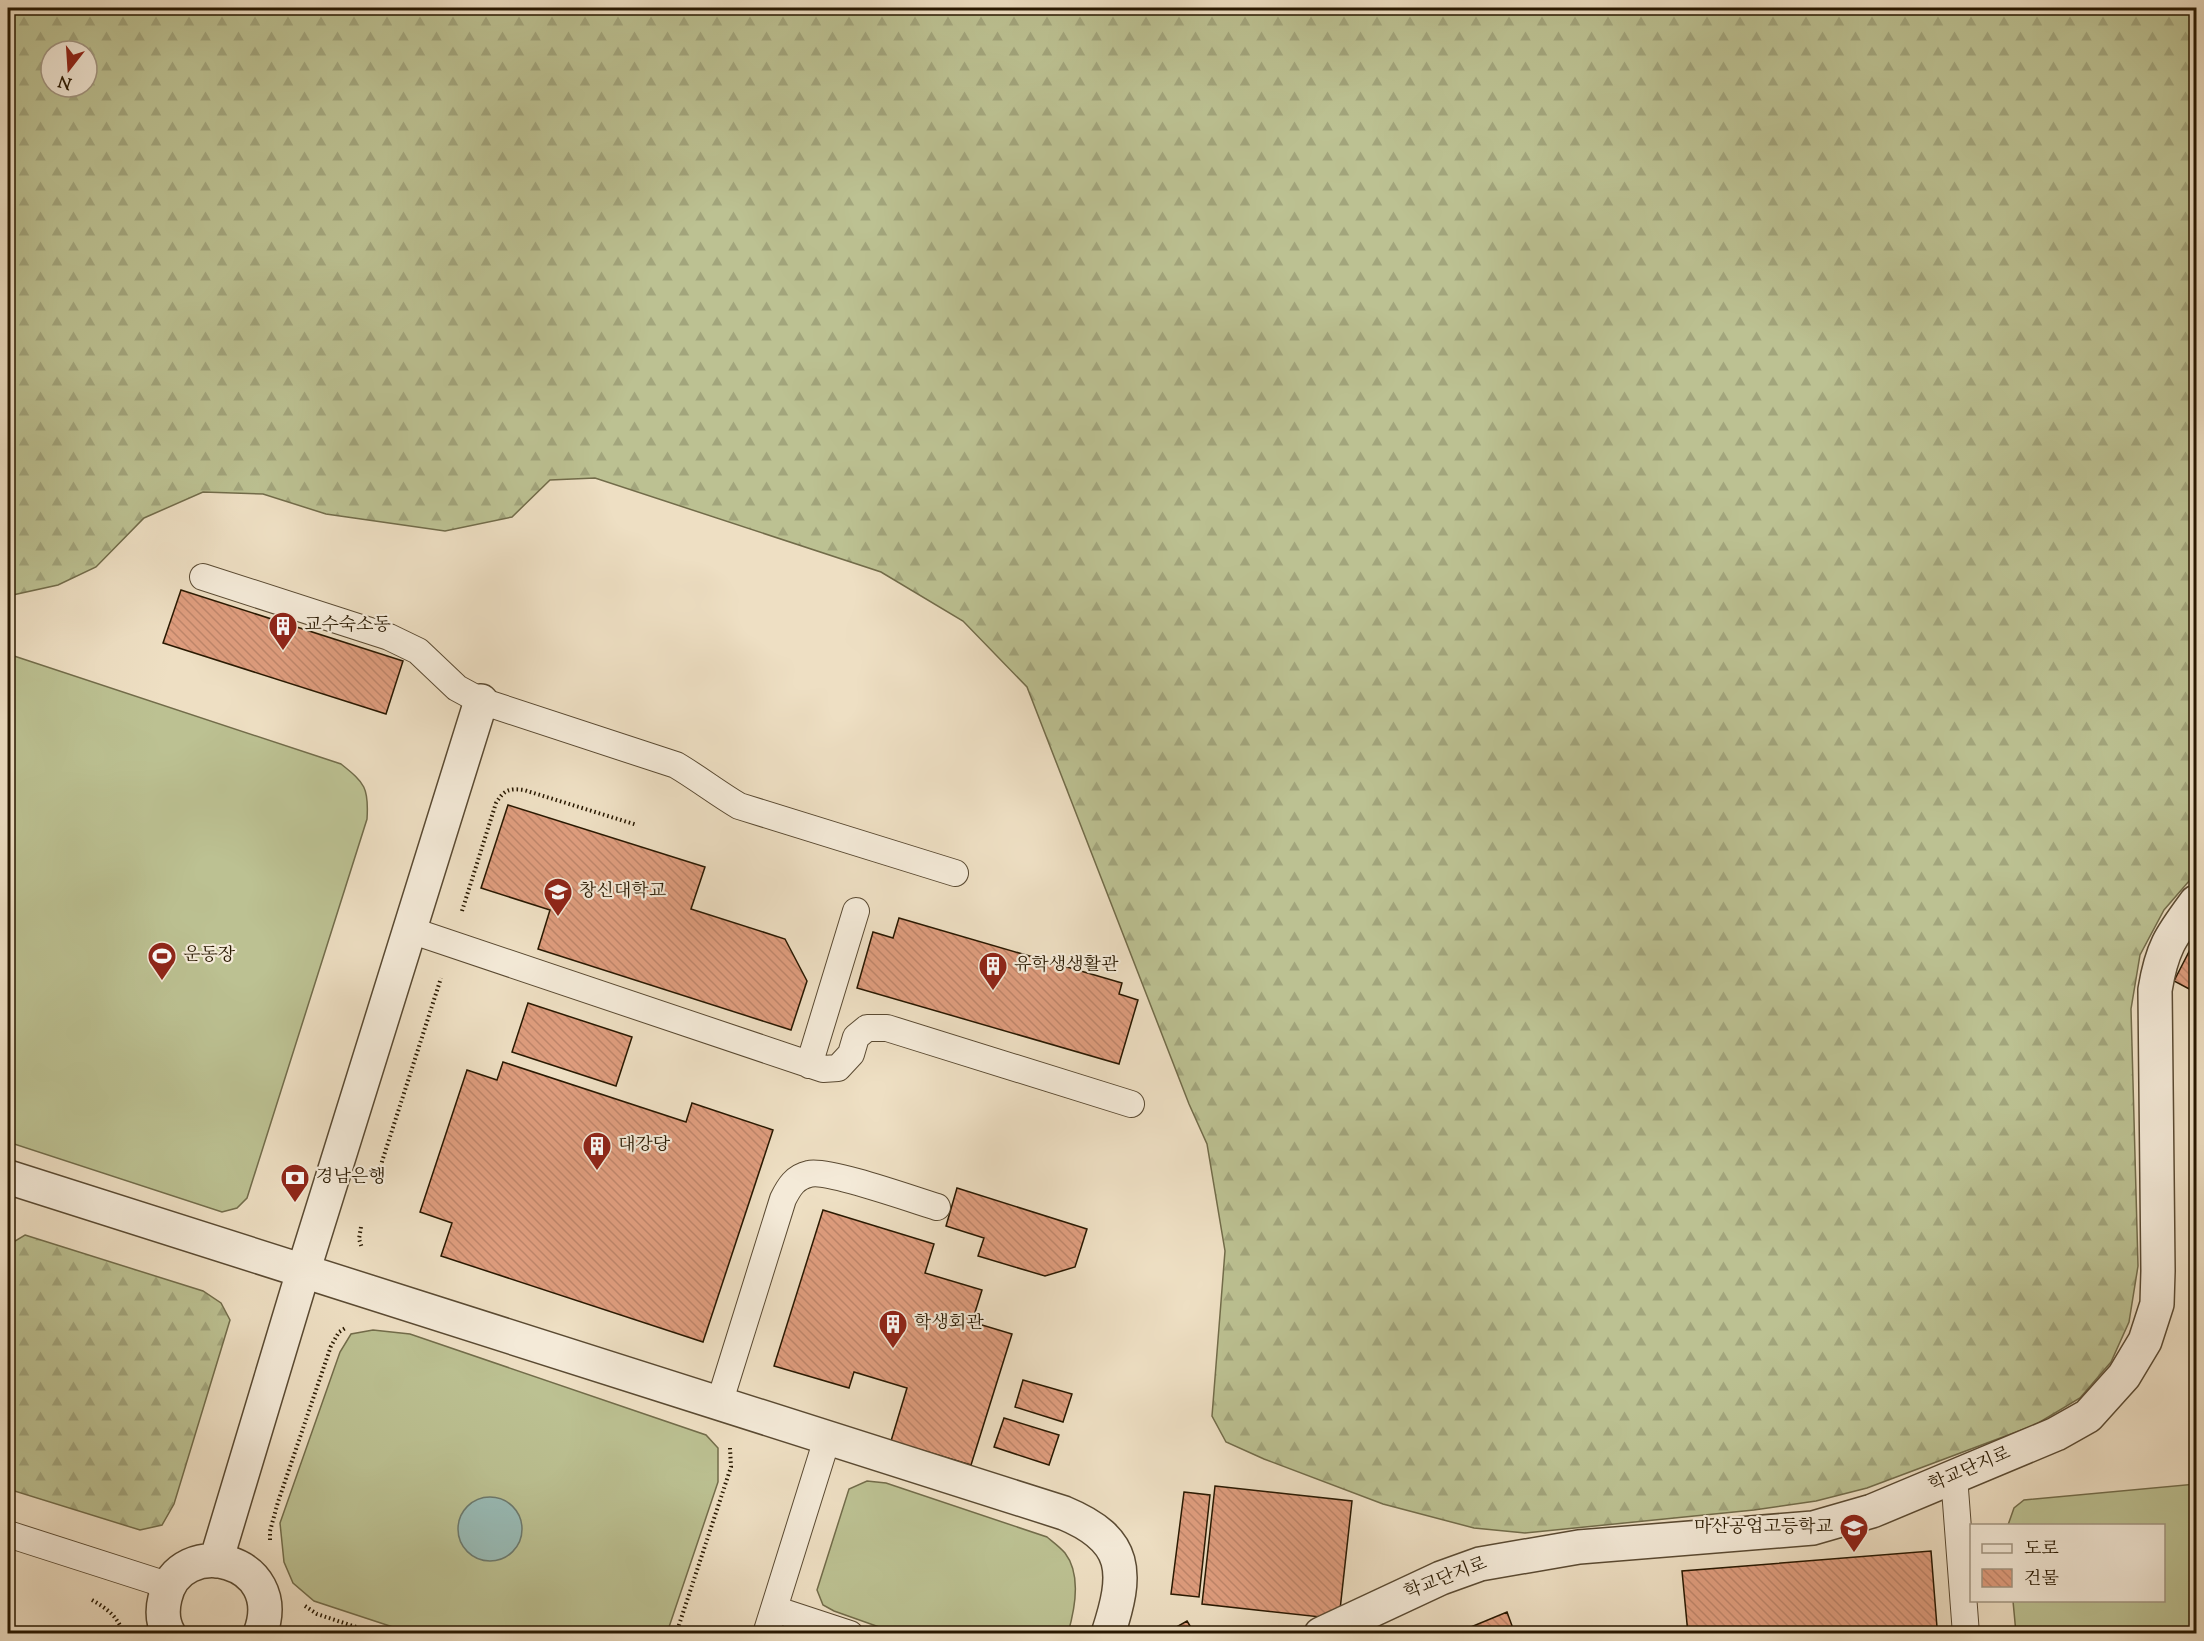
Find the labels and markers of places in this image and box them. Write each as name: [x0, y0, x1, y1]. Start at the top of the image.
building icon: 교수숙소동: [267, 610, 299, 652]
place label: 교수숙소동: [304, 613, 391, 639]
school or university icon: 창신대학교: [542, 876, 574, 918]
place label: 창신대학교: [579, 879, 667, 905]
sports icon: 운동장: [146, 940, 178, 982]
place label: 운동장: [183, 943, 236, 969]
building icon: 유학생생활관: [977, 950, 1009, 992]
place label: 유학생생활관: [1014, 953, 1119, 979]
building icon: 대강당: [581, 1130, 613, 1172]
place label: 대강당: [618, 1133, 671, 1159]
bank icon: 경남은행: [279, 1162, 311, 1204]
place label: 경남은행: [316, 1165, 386, 1191]
building icon: 학생회관: [877, 1308, 909, 1350]
place label: 학생회관: [914, 1311, 984, 1337]
school or university icon: 마산공업고등학교: [1838, 1512, 1870, 1554]
place label: 마산공업고등학교: [1694, 1515, 1834, 1541]

